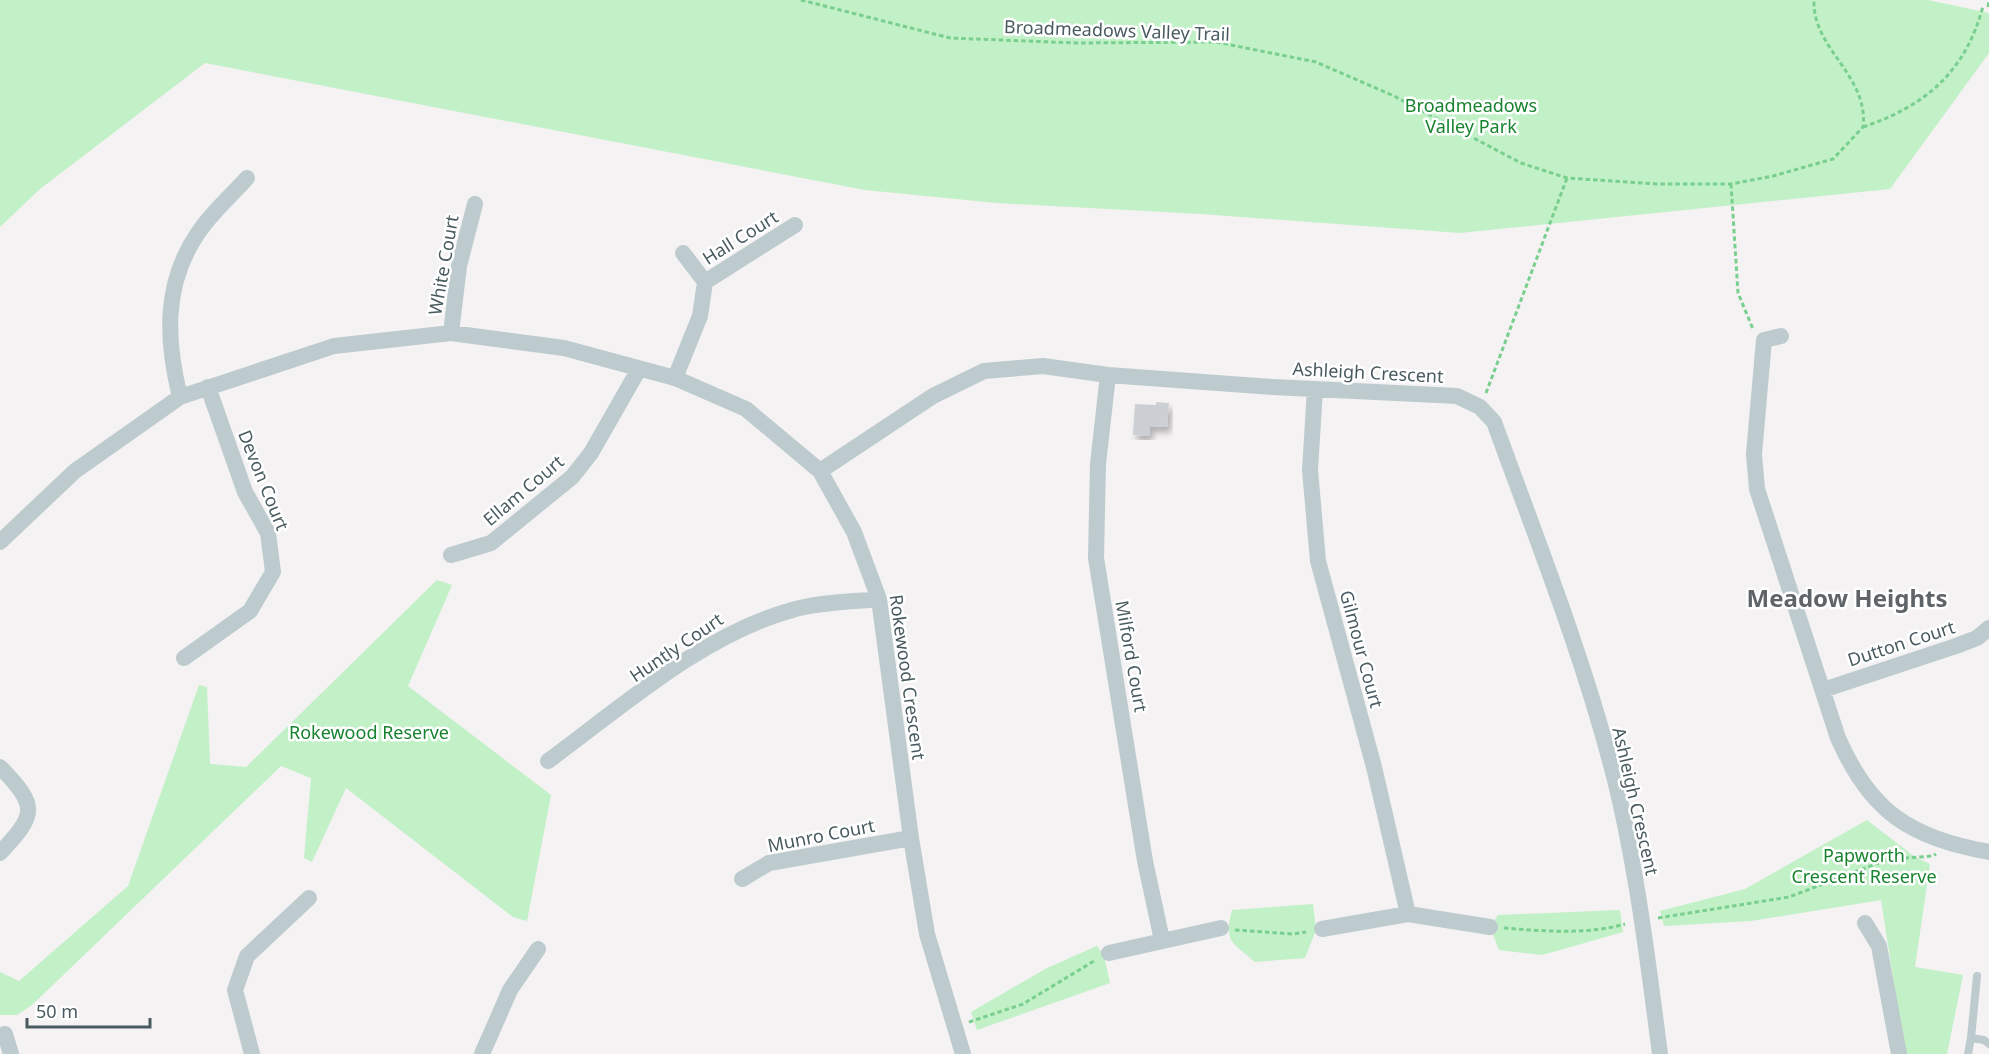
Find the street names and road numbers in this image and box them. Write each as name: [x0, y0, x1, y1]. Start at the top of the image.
street label: Broadmeadows Valley Trail: [1004, 14, 1230, 46]
street label: Hall Court: [698, 204, 783, 270]
street label: White Court: [422, 213, 464, 317]
street label: Ashleigh Crescent: [1292, 356, 1445, 388]
street label: Devon Court: [233, 426, 295, 534]
street label: Ellam Court: [478, 449, 569, 531]
street label: Gilmour Court: [1335, 588, 1389, 711]
street label: Rokewood Crescent: [885, 593, 932, 762]
street label: Milford Court: [1110, 598, 1154, 714]
street label: Huntly Court: [625, 607, 728, 687]
street label: Dutton Court: [1844, 614, 1958, 672]
street label: Ashleigh Crescent: [1607, 725, 1665, 878]
street label: Munro Court: [765, 813, 877, 857]

